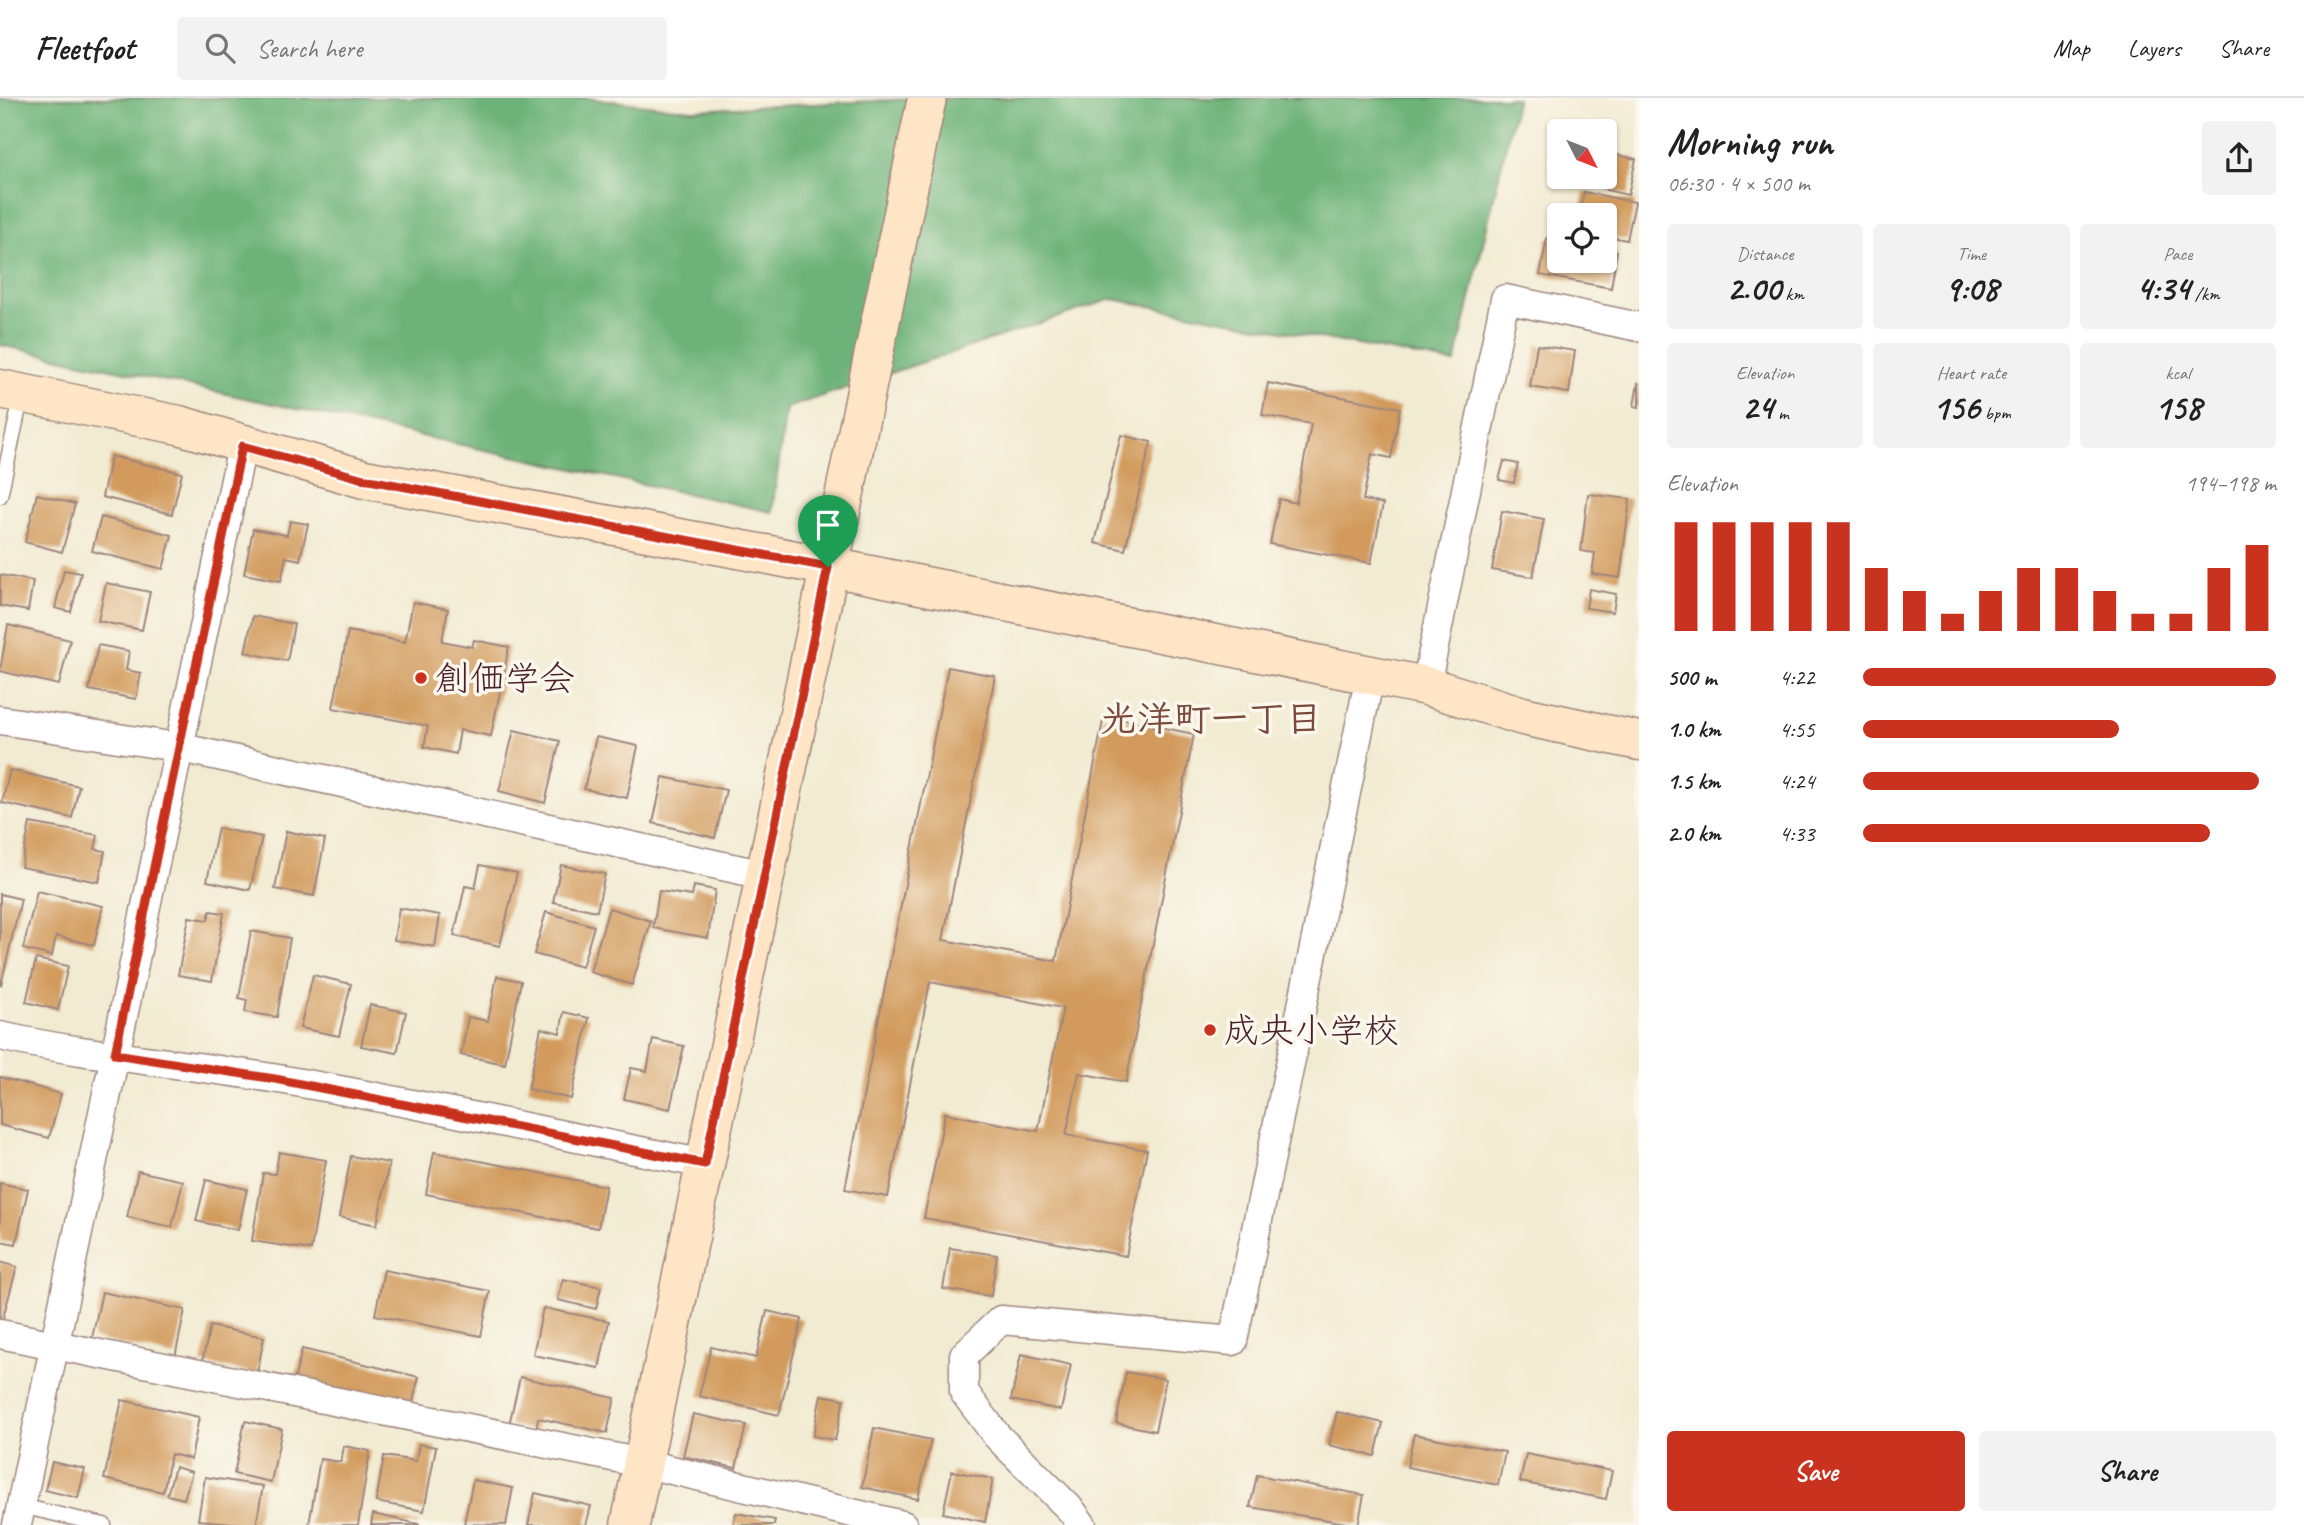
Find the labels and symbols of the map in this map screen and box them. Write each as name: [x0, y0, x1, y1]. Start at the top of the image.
north arrow: [1547, 119, 1617, 189]
pin: [798, 495, 858, 567]
place label: 創価学会: [435, 656, 575, 701]
marker: 創価学会: [413, 670, 429, 686]
district label: 光洋町一丁目: [1100, 695, 1322, 742]
place label: 成央小学校: [1224, 1008, 1399, 1053]
marker: 成央小学校: [1202, 1022, 1218, 1038]

